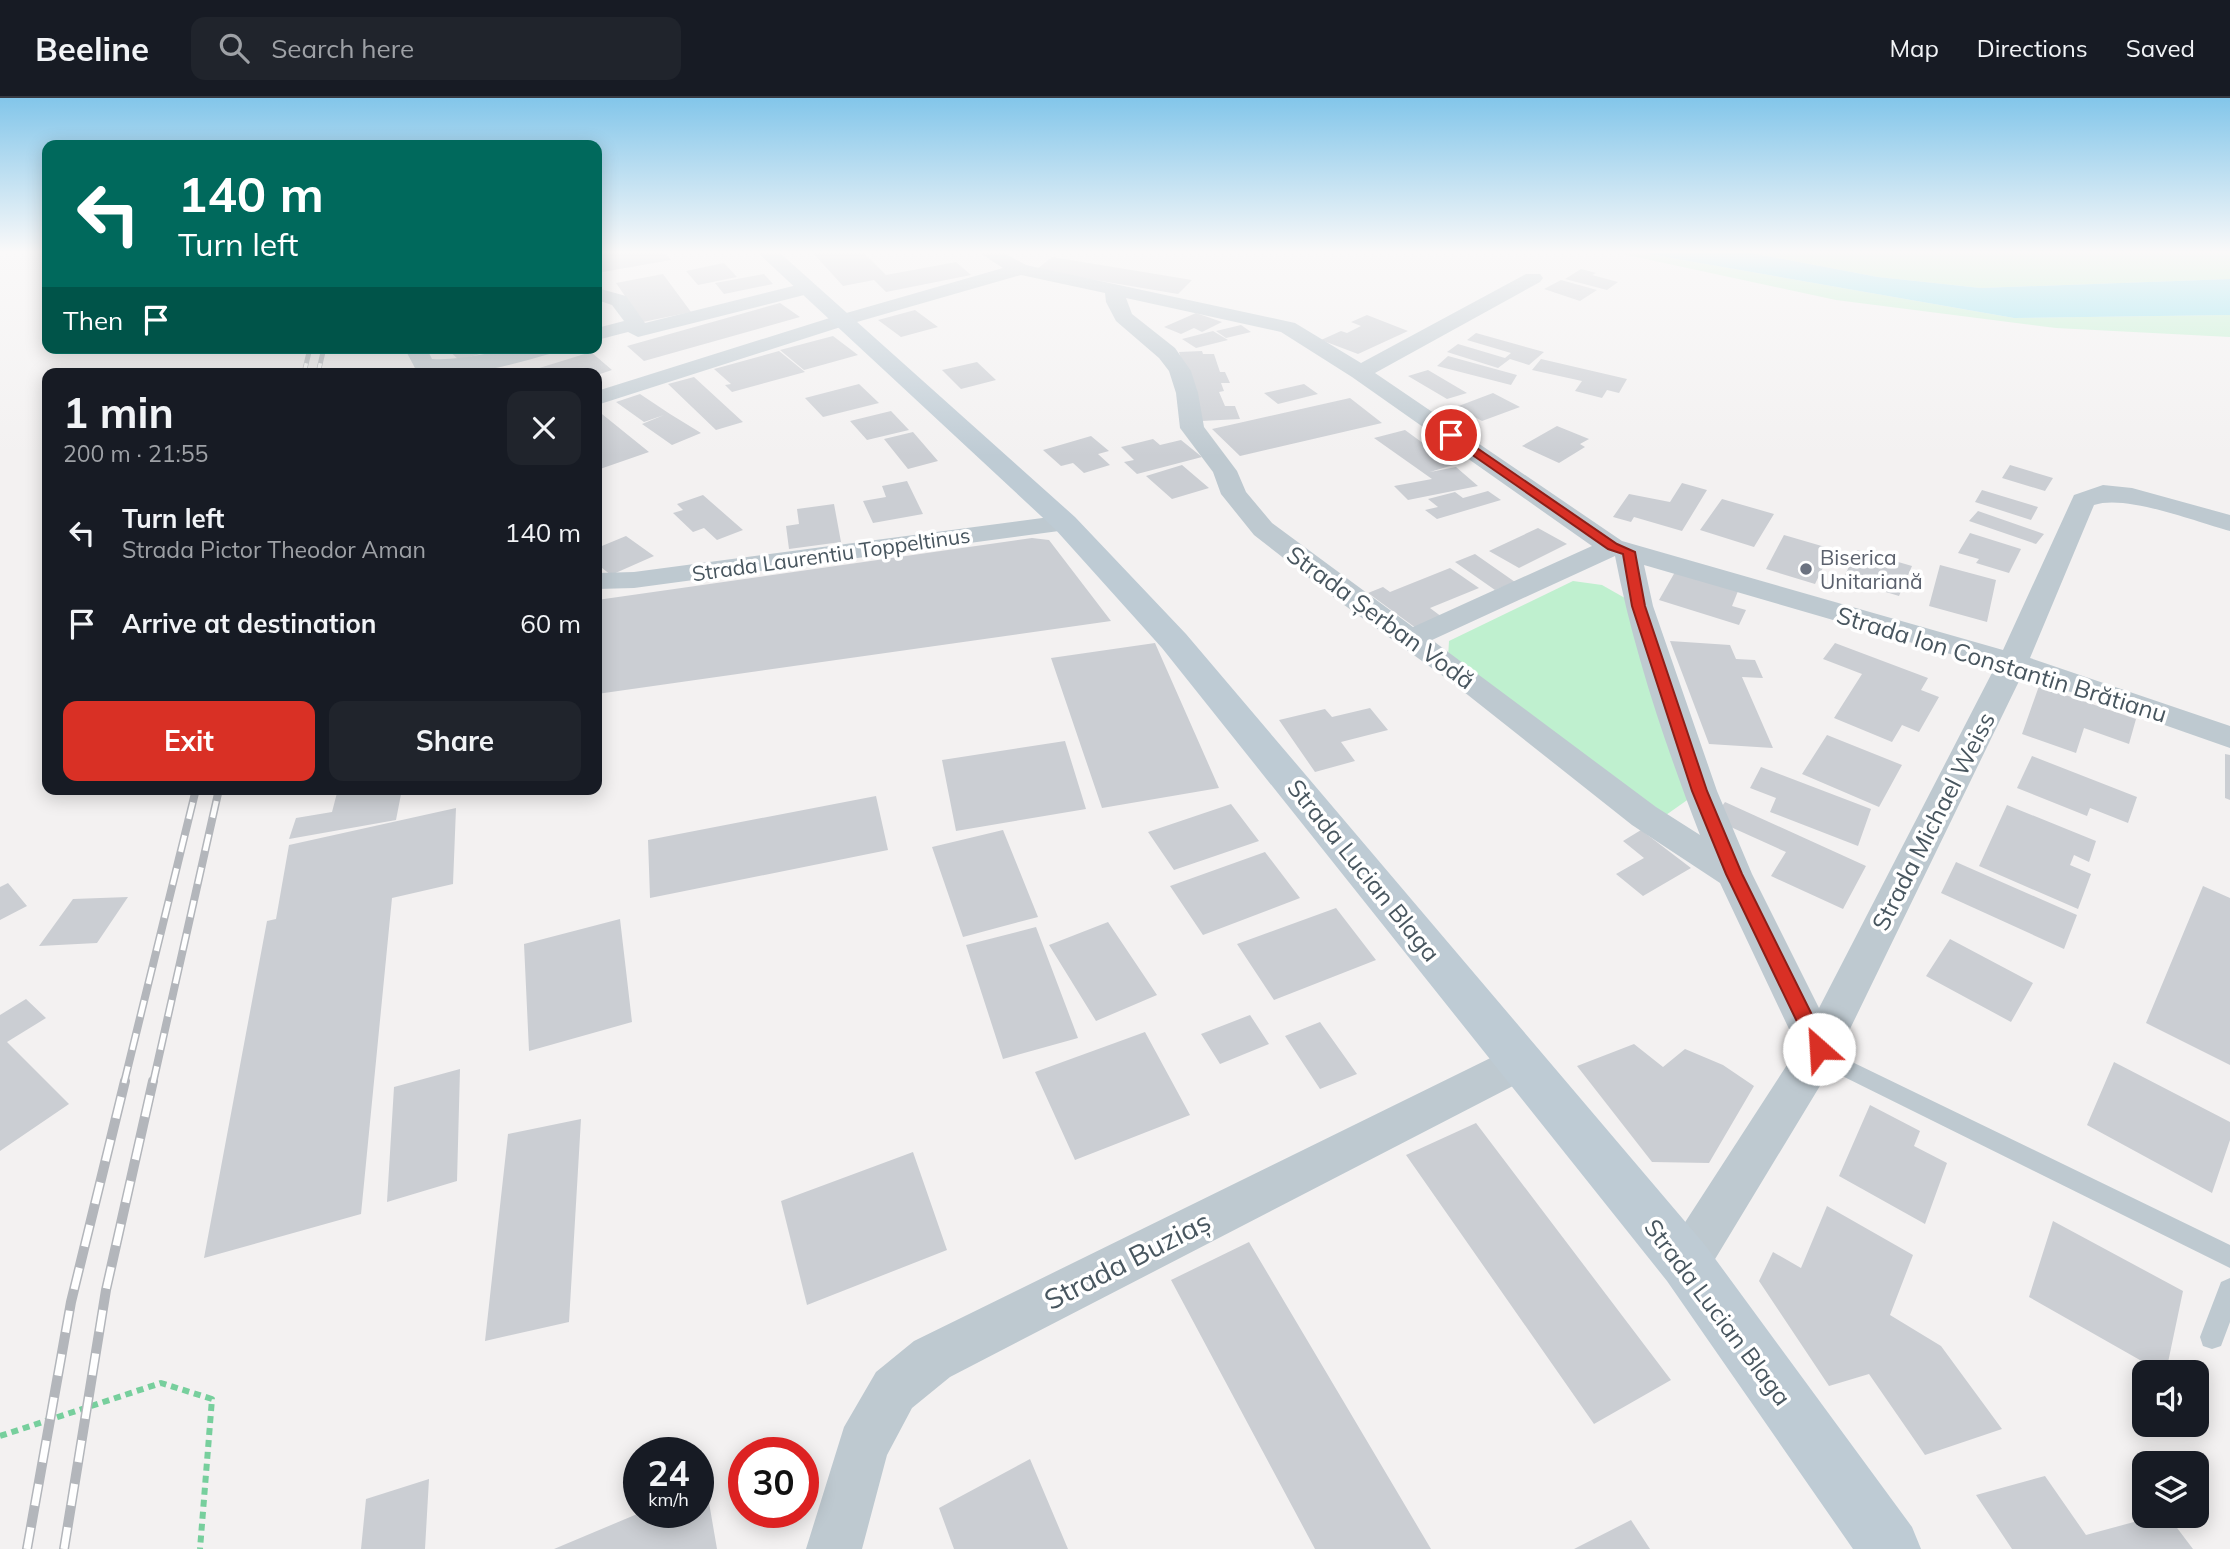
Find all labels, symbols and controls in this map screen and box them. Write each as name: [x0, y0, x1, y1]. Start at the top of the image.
search box: [191, 17, 681, 80]
text: Beeline: [35, 28, 149, 69]
icon: search: [215, 29, 253, 67]
text: Search here: [271, 32, 414, 65]
text: Map: [1889, 33, 1939, 63]
text: Directions: [1977, 33, 2088, 63]
text: Saved: [2126, 33, 2195, 63]
text: 140 m: [178, 163, 324, 224]
icon: left: [63, 168, 154, 259]
text: Turn left: [178, 224, 298, 264]
icon: arrive: [137, 301, 175, 339]
text: Then: [63, 304, 123, 337]
text: 1 min: [63, 386, 174, 439]
button: close: [507, 391, 581, 465]
pin: [1421, 405, 1481, 465]
icon: arrive: [1432, 416, 1470, 454]
text: 200 m · 21:55: [63, 439, 208, 468]
text: Turn left: [122, 502, 224, 535]
icon: left: [63, 514, 101, 552]
text: 140 m: [505, 516, 581, 549]
street label: Strada Laurentiu Toppeltinus: [690, 522, 972, 586]
text: Strada Pictor Theodor Aman: [122, 535, 426, 564]
street label: Strada Șerban Vodă: [1281, 539, 1481, 696]
place label: Biserica Unitariană: [1820, 544, 1923, 594]
marker: Biserica Unitariană: [1798, 561, 1814, 577]
street label: Strada Ion Constantin Brătianu: [1833, 599, 2171, 729]
icon: arrive: [63, 605, 101, 643]
text: Arrive at destination: [122, 607, 377, 640]
text: 60 m: [520, 607, 581, 640]
button: Exit: [63, 701, 315, 781]
button: Share: [329, 701, 581, 781]
street label: Strada Michael Weiss: [1865, 707, 2001, 935]
street label: Strada Lucian Blaga: [1281, 773, 1447, 967]
position arrow: [1782, 1012, 1856, 1086]
street label: Strada Buziaș: [1038, 1203, 1216, 1318]
street label: Strada Lucian Blaga: [1638, 1213, 1798, 1411]
map controls: [2132, 1360, 2209, 1528]
button: sound: [2132, 1360, 2209, 1437]
speed limit sign: 30: [728, 1437, 819, 1528]
text: 24: [647, 1451, 690, 1495]
button: layers: [2132, 1451, 2209, 1528]
text: km/h: [648, 1488, 689, 1511]

